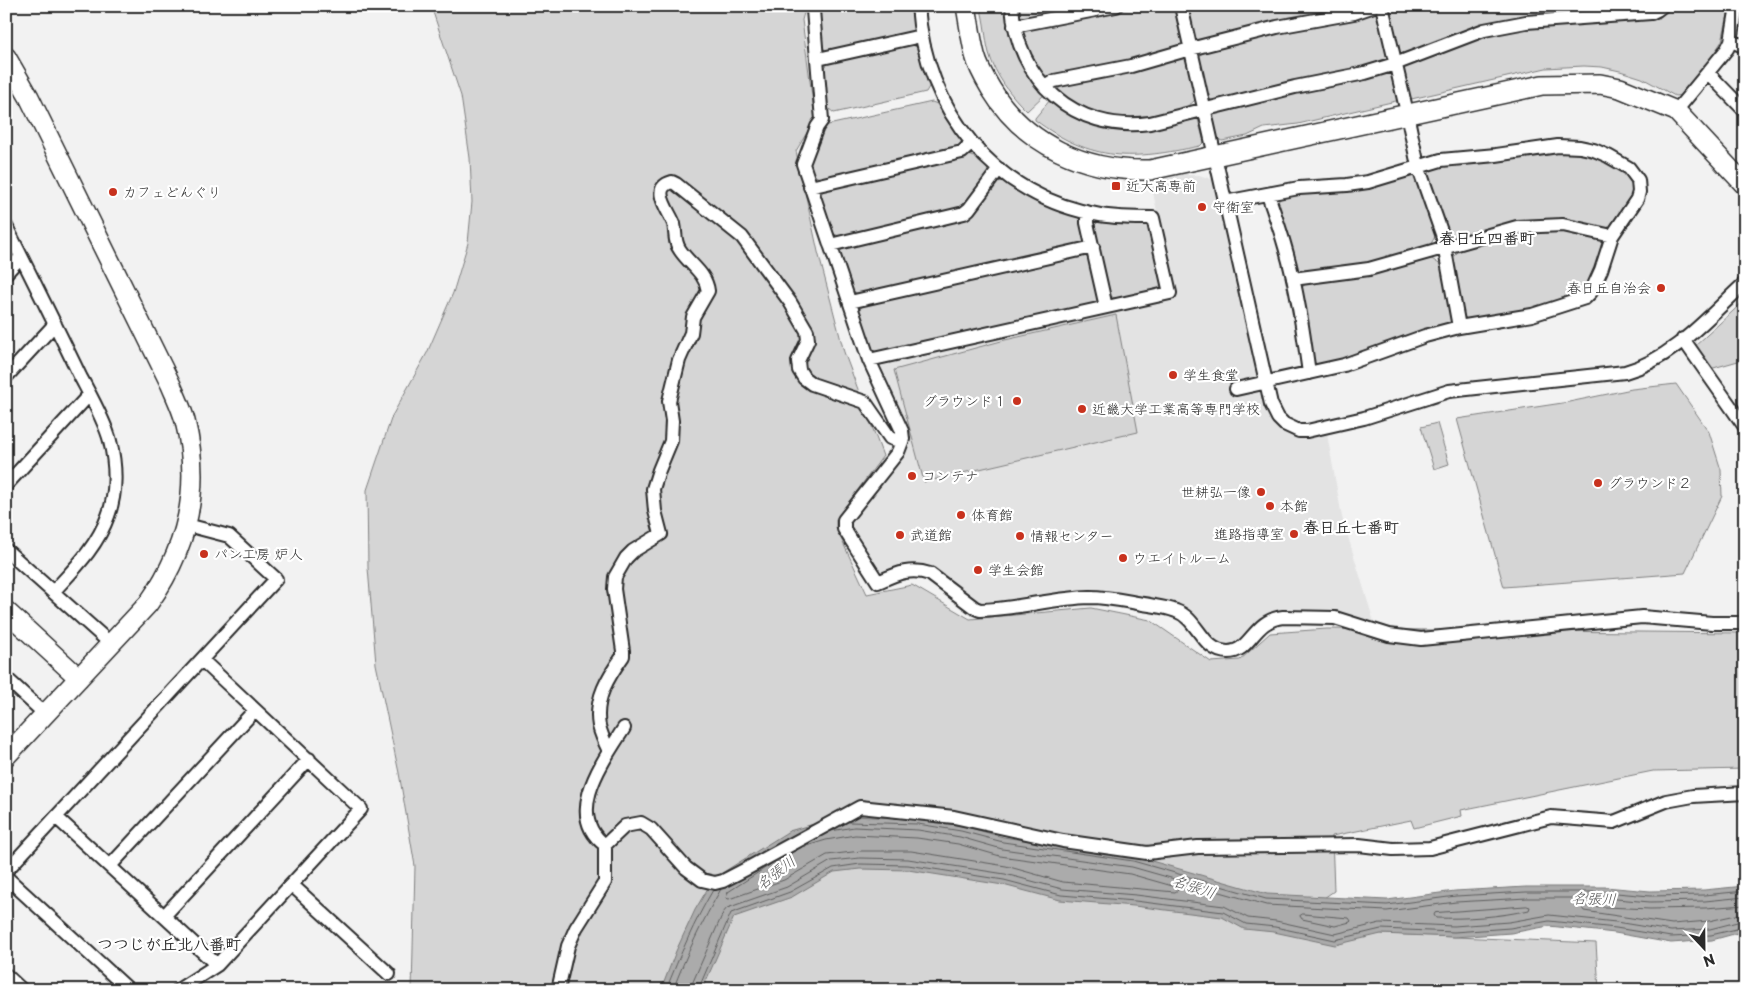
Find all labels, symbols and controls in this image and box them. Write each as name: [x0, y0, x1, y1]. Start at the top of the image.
place label: 近大高専前: [1126, 175, 1196, 196]
marker: 近大高専前: [1110, 180, 1122, 192]
place label: カフェどんぐり: [123, 181, 221, 202]
marker: カフェどんぐり: [107, 186, 119, 198]
place label: 守衛室: [1212, 196, 1254, 217]
marker: 守衛室: [1196, 201, 1208, 213]
district label: 春日丘四番町: [1439, 225, 1535, 249]
place label: 春日丘自治会: [1567, 277, 1651, 298]
marker: 春日丘自治会: [1655, 282, 1667, 294]
place label: 学生食堂: [1183, 364, 1239, 385]
marker: 学生食堂: [1167, 369, 1179, 381]
place label: グラウンド１: [923, 390, 1007, 411]
marker: グラウンド１: [1011, 395, 1023, 407]
place label: 近畿大学工業高等専門学校: [1092, 398, 1260, 419]
marker: 近畿大学工業高等専門学校: [1076, 403, 1088, 415]
place label: コンテナ: [922, 465, 979, 486]
marker: コンテナ: [906, 470, 918, 482]
place label: グラウンド２: [1608, 472, 1692, 493]
marker: グラウンド２: [1592, 477, 1604, 489]
place label: 世耕弘一像: [1181, 481, 1251, 502]
marker: 世耕弘一像: [1255, 486, 1267, 498]
place label: 本館: [1280, 495, 1308, 516]
marker: 本館: [1264, 500, 1276, 512]
place label: 体育館: [971, 504, 1013, 525]
marker: 体育館: [955, 509, 967, 521]
district label: 春日丘七番町: [1303, 514, 1399, 538]
place label: 進路指導室: [1214, 523, 1284, 544]
place label: 武道館: [910, 524, 952, 545]
place label: 情報センター: [1030, 525, 1113, 546]
marker: 進路指導室: [1288, 528, 1300, 540]
marker: 武道館: [894, 529, 906, 541]
marker: 情報センター: [1014, 530, 1026, 542]
place label: パン工房 炉人: [214, 543, 303, 564]
place label: ウエイトルーム: [1133, 547, 1231, 568]
marker: パン工房 炉人: [198, 548, 210, 560]
marker: ウエイトルーム: [1117, 552, 1129, 564]
place label: 学生会館: [988, 559, 1044, 580]
marker: 学生会館: [972, 564, 984, 576]
water label: 名張川: [750, 849, 800, 895]
water label: 名張川: [1170, 868, 1219, 903]
water label: 名張川: [1571, 885, 1617, 910]
north arrow: [1678, 924, 1728, 974]
district label: つつじが丘北八番町: [97, 931, 241, 955]
text: N: [1700, 949, 1718, 972]

